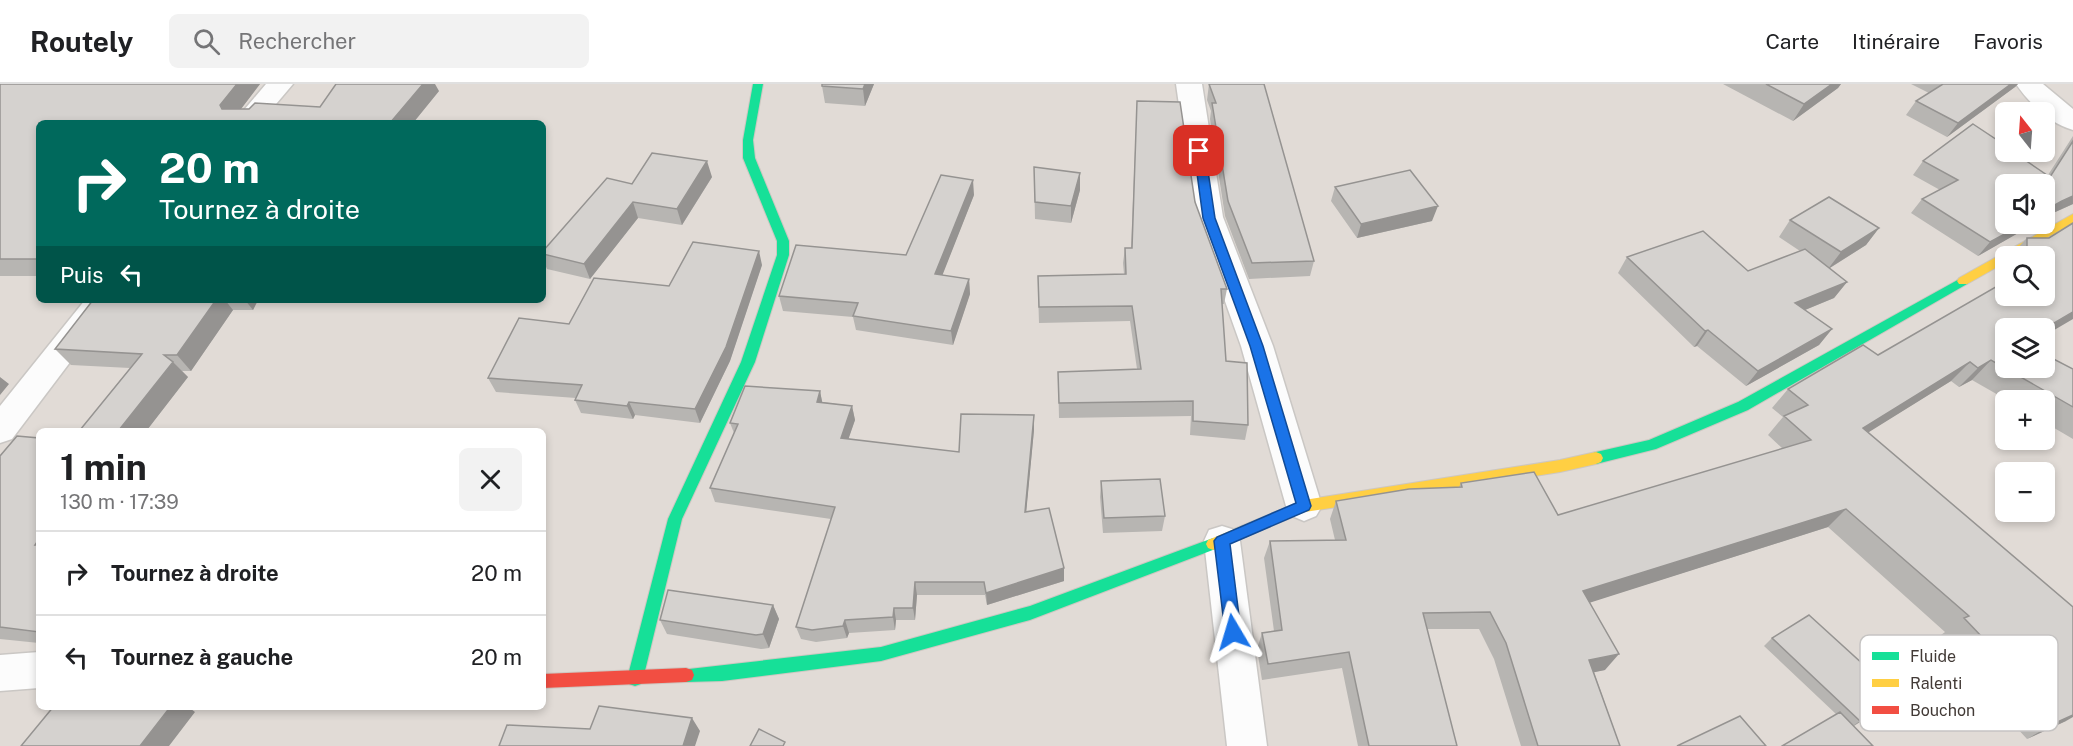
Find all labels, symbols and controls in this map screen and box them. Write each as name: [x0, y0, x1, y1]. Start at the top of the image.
search box: [169, 14, 589, 68]
text: Routely: [30, 25, 133, 58]
icon: search: [190, 25, 223, 58]
text: Rechercher: [238, 28, 356, 54]
text: Carte: [1765, 29, 1819, 54]
text: Itinéraire: [1852, 29, 1940, 54]
text: Favoris: [1973, 29, 2043, 54]
north arrow: [1995, 102, 2055, 162]
map controls: [1995, 102, 2055, 522]
pin: [1173, 125, 1224, 176]
icon: arrive: [1182, 134, 1215, 167]
text: 20 m: [159, 143, 260, 192]
icon: right: [60, 144, 138, 222]
button: sound: [1995, 174, 2055, 234]
text: Tournez à droite: [159, 193, 360, 225]
button: search: [1995, 246, 2055, 306]
icon: left: [115, 258, 148, 291]
text: Puis: [60, 262, 103, 288]
button: layers: [1995, 318, 2055, 378]
button: +: [1995, 390, 2055, 450]
text: 1 min: [60, 446, 147, 488]
button: close: [459, 448, 522, 511]
button: −: [1995, 462, 2055, 522]
text: 130 m · 17:39: [60, 490, 179, 514]
icon: right: [60, 557, 93, 590]
text: Tournez à droite: [111, 560, 279, 586]
text: 20 m: [471, 560, 522, 586]
position arrow: [1201, 600, 1265, 664]
legend: [1860, 635, 2058, 731]
icon: left: [60, 641, 93, 674]
text: Tournez à gauche: [111, 644, 293, 670]
text: 20 m: [471, 644, 522, 670]
text: Fluide: [1910, 647, 1956, 666]
text: Ralenti: [1910, 674, 1962, 693]
text: Bouchon: [1910, 701, 1975, 720]

